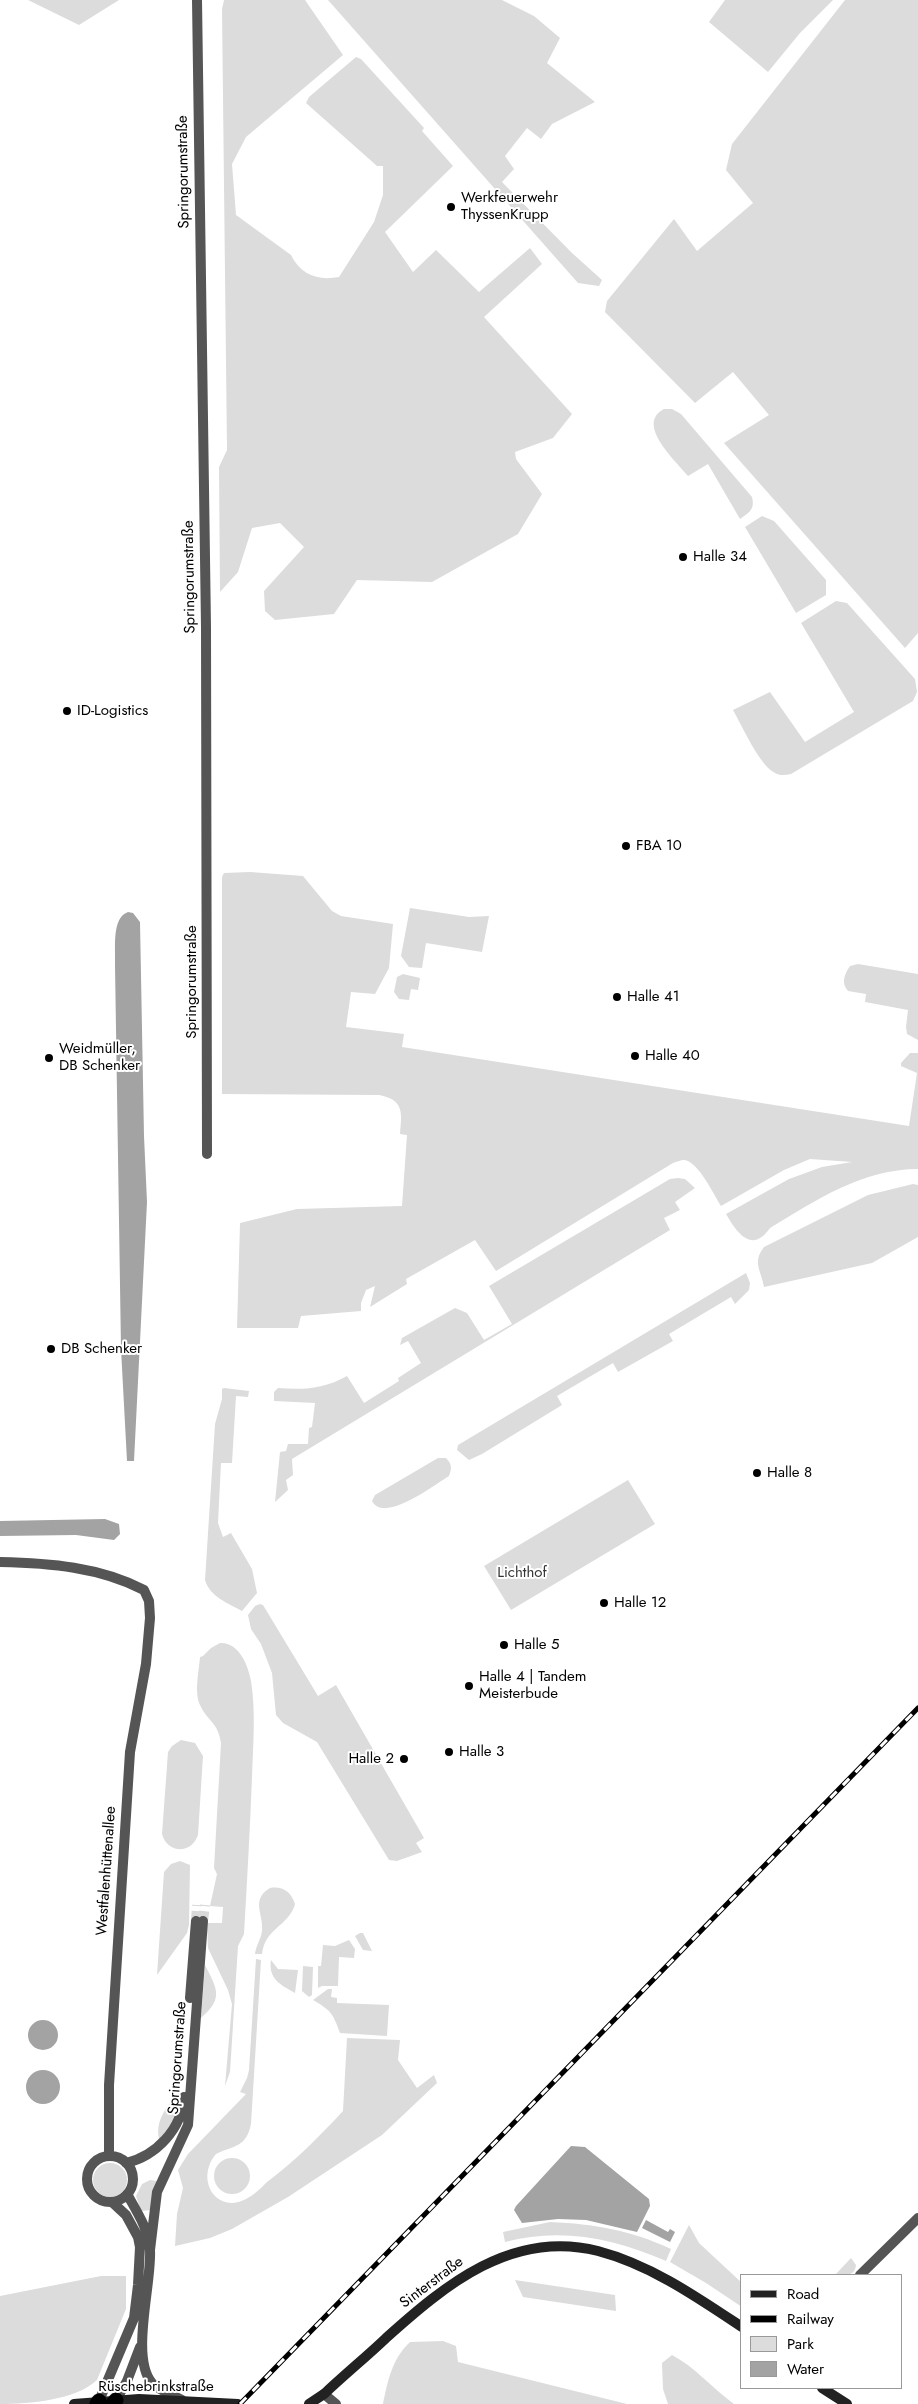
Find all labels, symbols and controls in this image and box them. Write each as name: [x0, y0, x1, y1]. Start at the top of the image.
street label: Springorumstraße: [174, 115, 194, 229]
place label: Werkfeuerwehr ThyssenKrupp: [461, 189, 558, 224]
marker: Werkfeuerwehr ThyssenKrupp: [445, 201, 457, 213]
street label: Springorumstraße: [180, 520, 200, 634]
place label: Halle 34: [693, 548, 747, 566]
marker: Halle 34: [677, 551, 689, 563]
place label: ID-Logistics: [77, 702, 148, 720]
marker: ID-Logistics: [61, 705, 73, 717]
place label: FBA 10: [636, 837, 682, 855]
marker: FBA 10: [620, 840, 632, 852]
street label: Springorumstraße: [183, 925, 201, 1039]
place label: Halle 41: [627, 988, 680, 1006]
marker: Halle 41: [611, 991, 623, 1003]
place label: Weidmüller, DB Schenker: [59, 1040, 140, 1075]
place label: Halle 40: [645, 1047, 700, 1065]
marker: Halle 40: [629, 1050, 641, 1062]
marker: Weidmüller, DB Schenker: [43, 1052, 55, 1064]
place label: DB Schenker: [61, 1340, 142, 1358]
marker: DB Schenker: [45, 1343, 57, 1355]
place label: Halle 8: [767, 1464, 812, 1482]
marker: Halle 8: [751, 1467, 763, 1479]
park label: Lichthof: [497, 1564, 547, 1582]
place label: Halle 12: [614, 1594, 666, 1612]
marker: Halle 12: [598, 1597, 610, 1609]
place label: Halle 5: [514, 1636, 560, 1654]
marker: Halle 5: [498, 1639, 510, 1651]
place label: Halle 4 | Tandem Meisterbude: [479, 1668, 586, 1703]
marker: Halle 4 | Tandem Meisterbude: [463, 1680, 475, 1692]
place label: Halle 3: [459, 1743, 504, 1761]
marker: Halle 3: [443, 1746, 455, 1758]
place label: Halle 2: [348, 1750, 394, 1768]
marker: Halle 2: [398, 1753, 410, 1765]
street label: Westfalenhüttenallee: [93, 1806, 121, 1936]
street label: Springorumstraße: [165, 2001, 191, 2115]
street label: Sinterstraße: [397, 2253, 467, 2313]
legend: [740, 2274, 903, 2389]
text: Road: [787, 2283, 819, 2305]
text: Railway: [787, 2308, 834, 2330]
text: Park: [787, 2333, 814, 2355]
text: Water: [787, 2358, 824, 2380]
street label: Rüschebrinkstraße: [98, 2378, 214, 2396]

